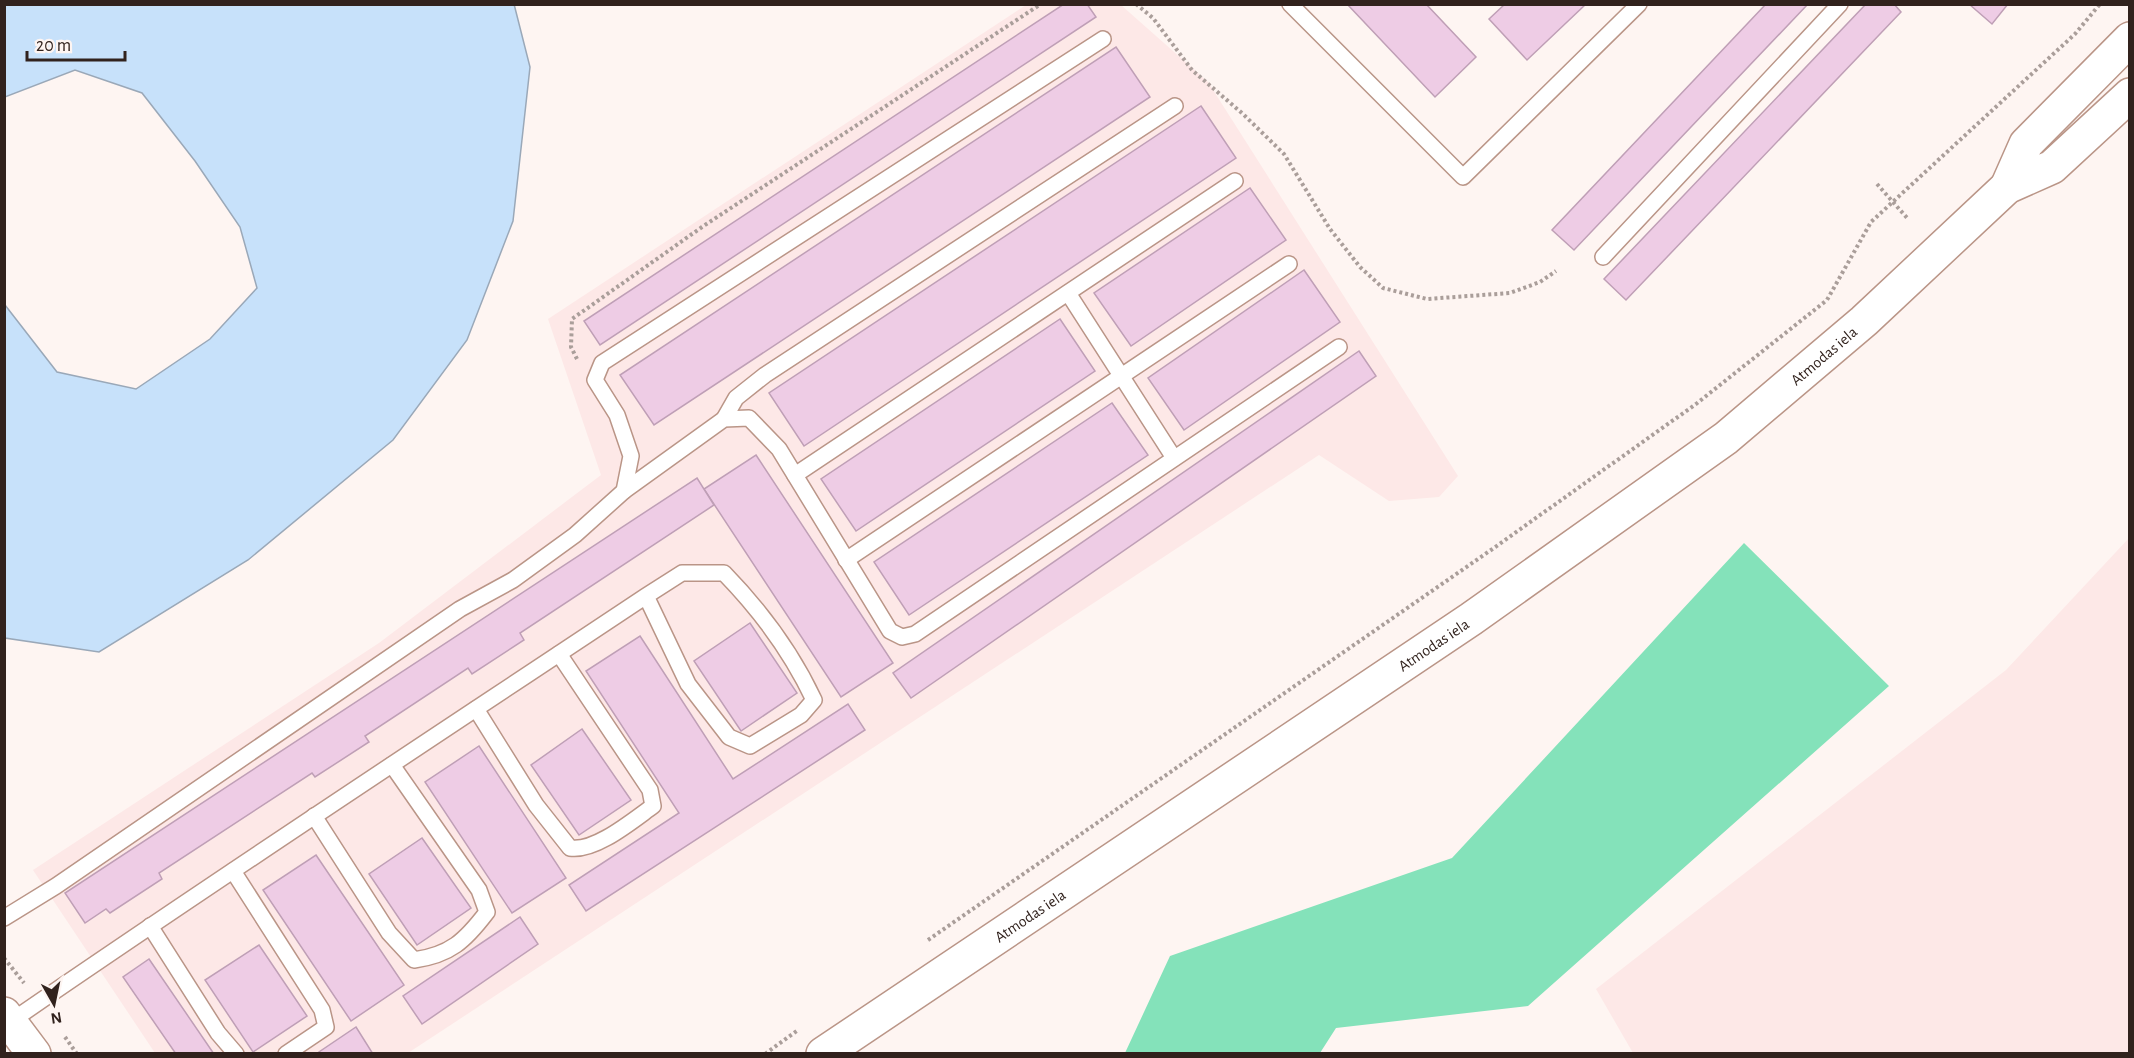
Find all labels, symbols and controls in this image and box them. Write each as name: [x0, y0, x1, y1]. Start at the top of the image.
scale bar: [27, 24, 124, 62]
text: 20 m: [36, 37, 71, 55]
street label: Atmodas iela: [1788, 324, 1860, 389]
street label: Atmodas iela: [1395, 616, 1472, 675]
street label: Atmodas iela: [992, 887, 1069, 945]
north arrow: [24, 974, 84, 1034]
text: N: [49, 1009, 63, 1027]

